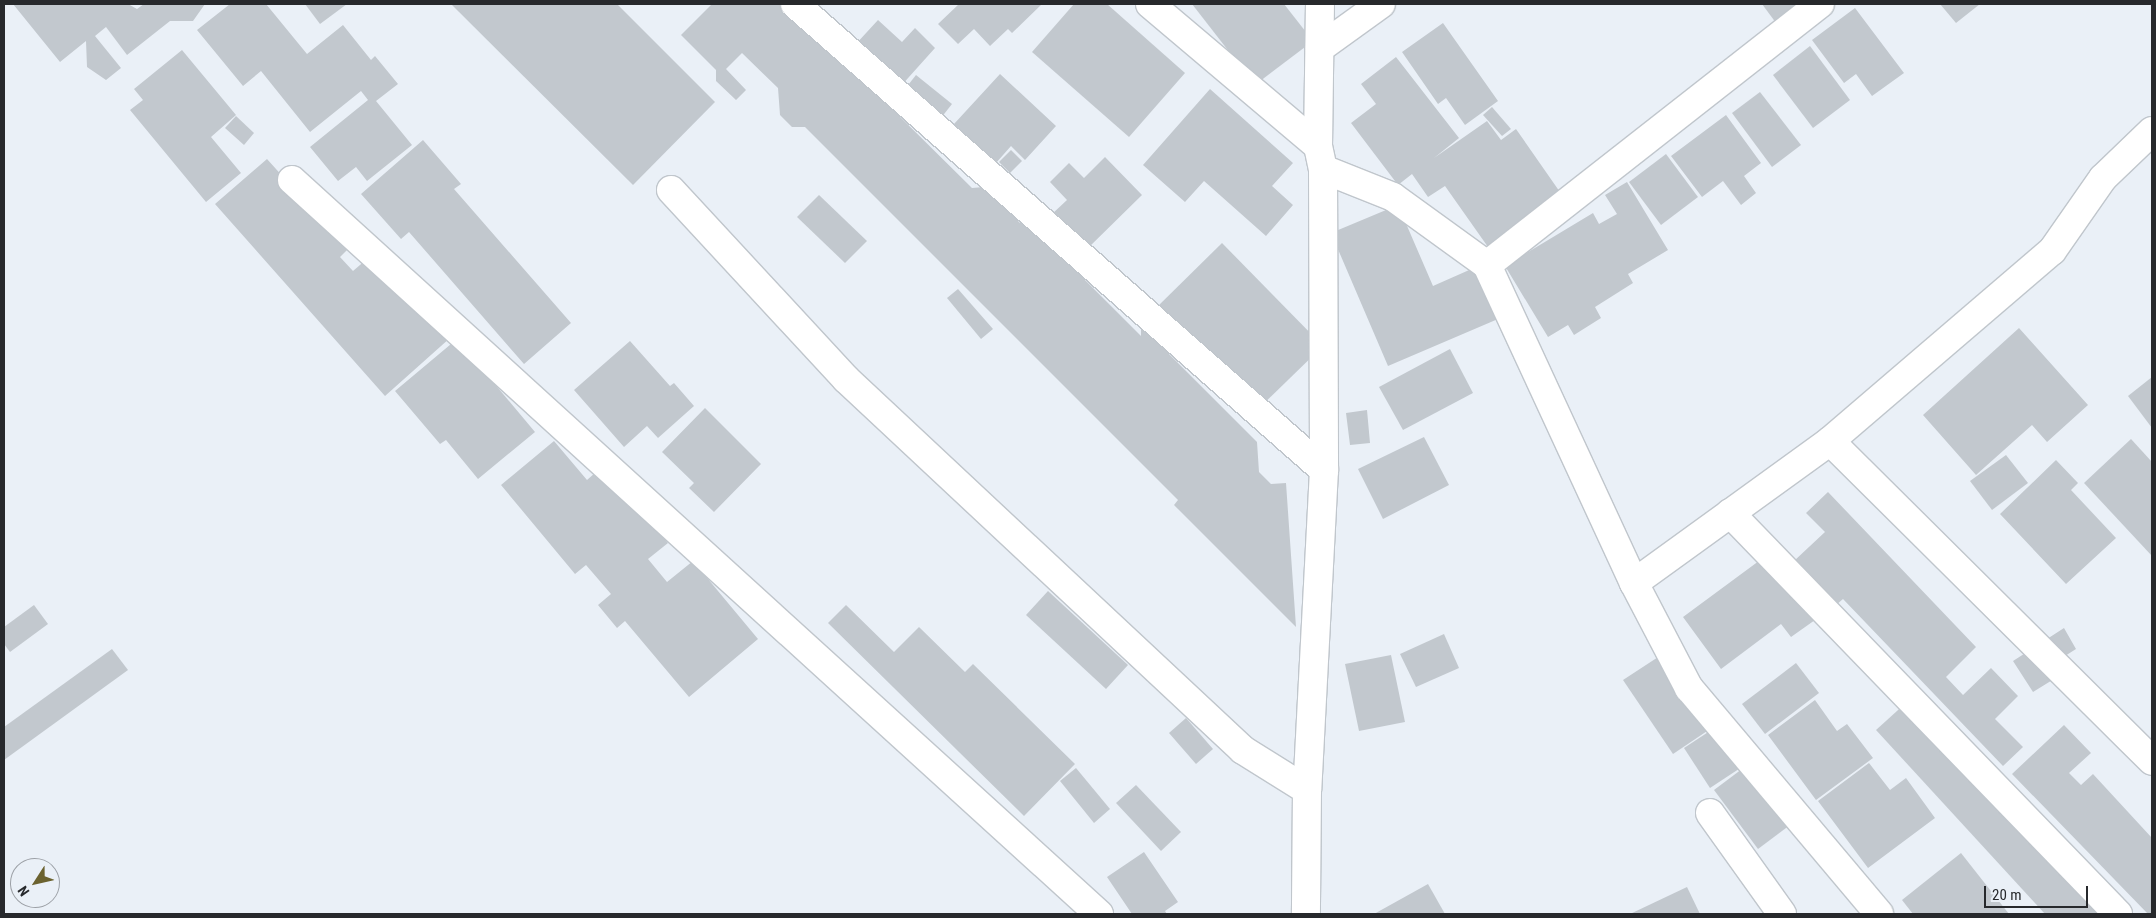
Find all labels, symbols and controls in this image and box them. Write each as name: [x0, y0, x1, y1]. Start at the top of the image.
north arrow: [10, 858, 60, 908]
scale bar: [1986, 876, 2090, 908]
text: N: [15, 883, 33, 899]
text: 20 m: [1992, 886, 2022, 904]

